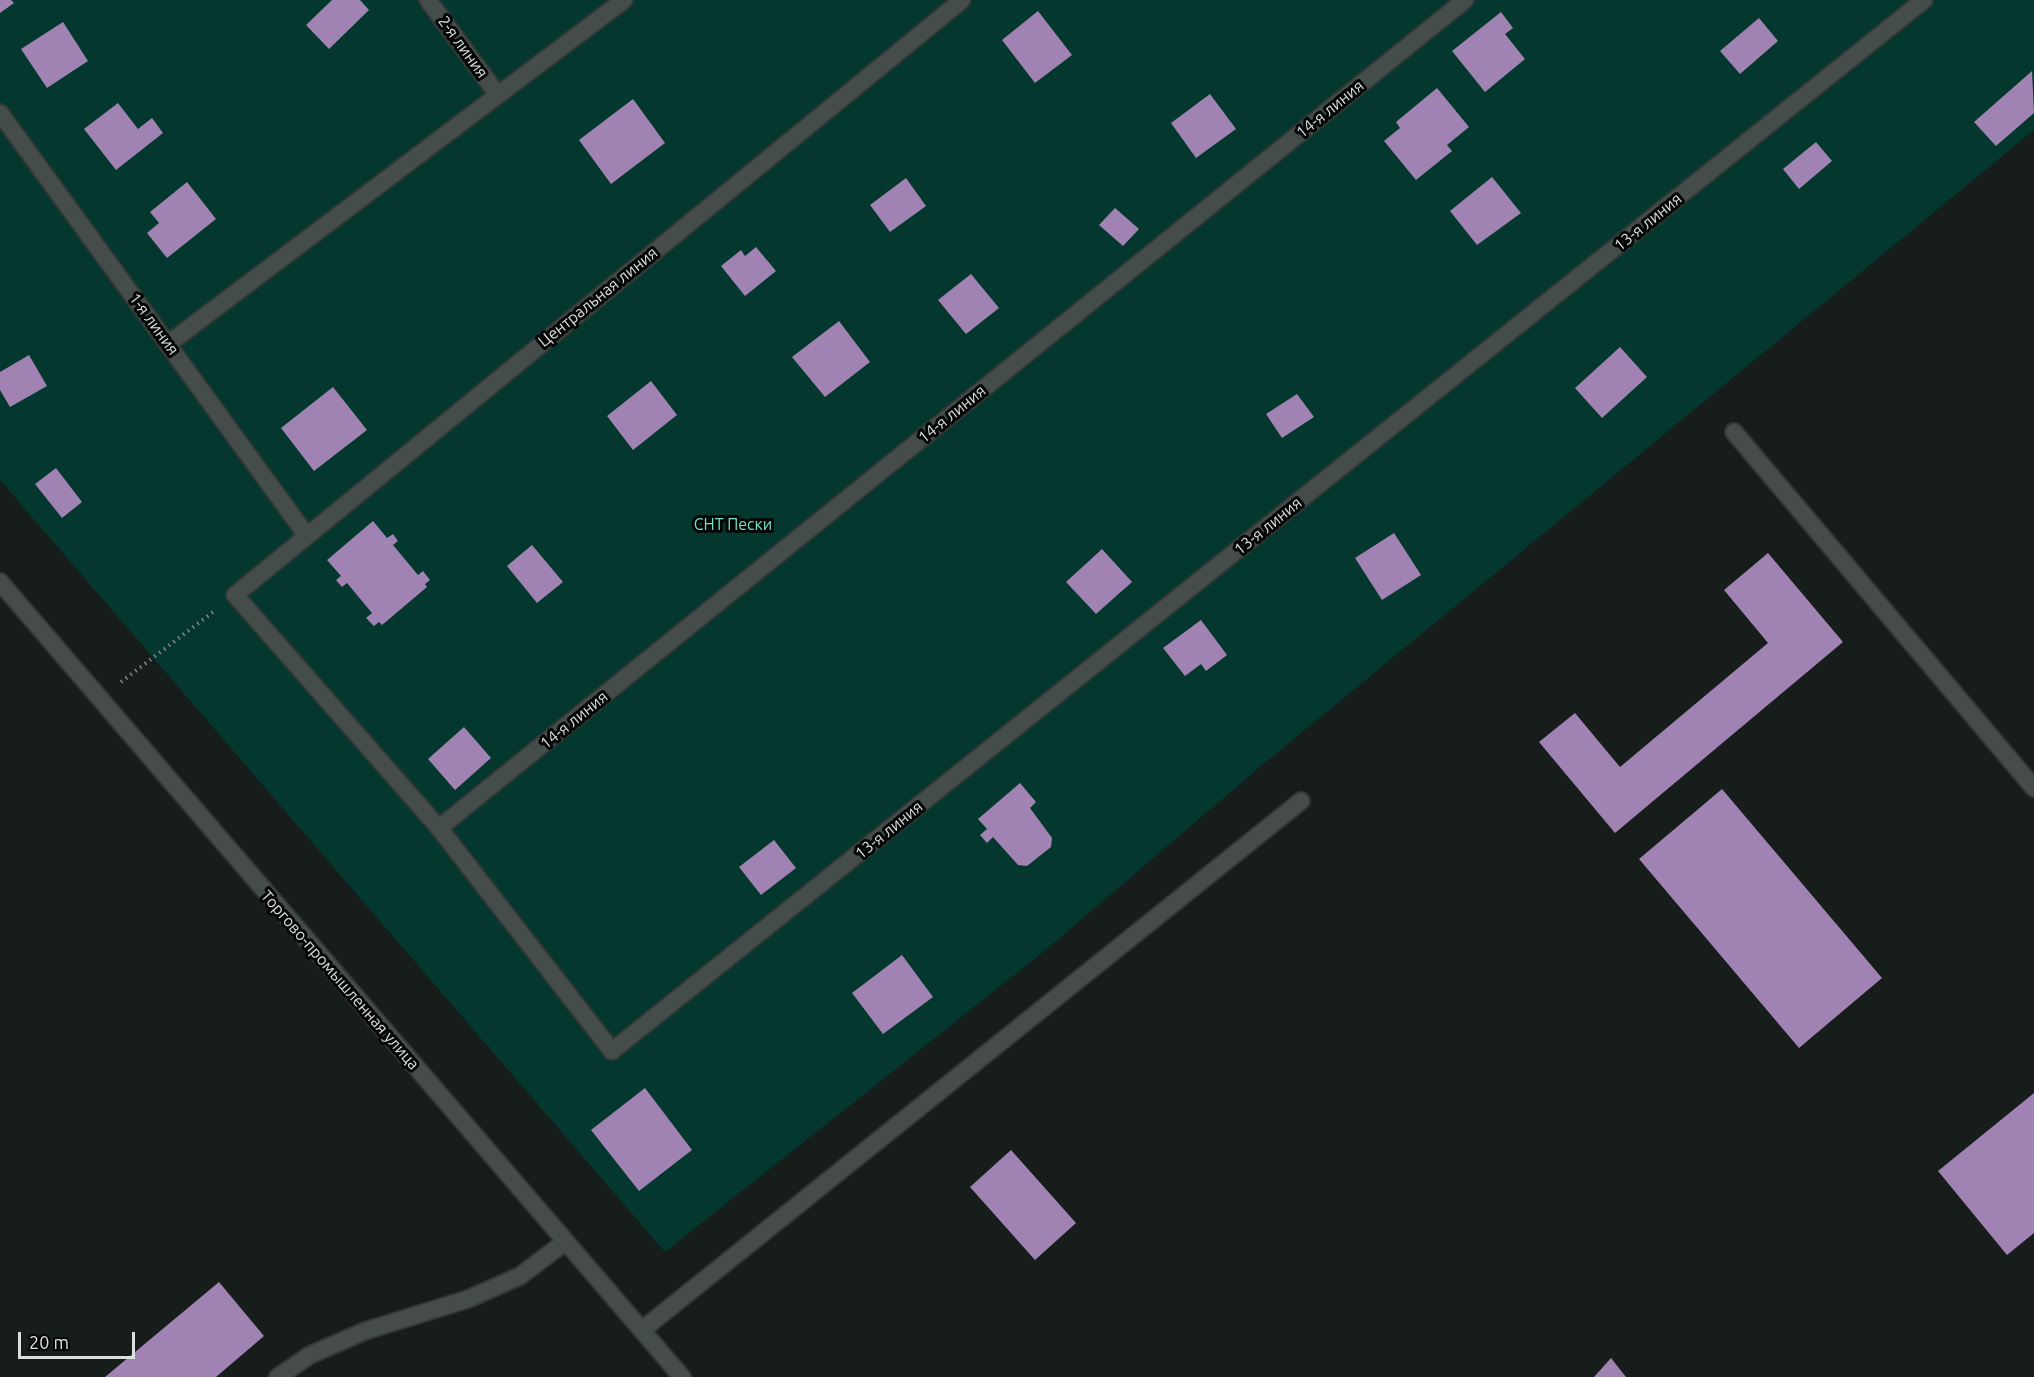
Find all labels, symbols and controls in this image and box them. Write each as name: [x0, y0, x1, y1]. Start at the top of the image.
street label: 2-я линия: [434, 12, 492, 82]
street label: 14-я линия: [1292, 76, 1368, 142]
street label: 13-я линия: [1610, 189, 1686, 255]
street label: Центральная линия: [534, 243, 662, 351]
street label: 1-я линия: [125, 289, 183, 359]
street label: 14-я линия: [914, 381, 990, 447]
street label: 13-я линия: [1230, 493, 1306, 559]
park label: СНТ Пески: [694, 515, 772, 535]
street label: 14-я линия: [536, 687, 612, 753]
street label: 13-я линия: [851, 797, 927, 863]
street label: Торгово-промышленная улица: [257, 886, 423, 1074]
scale bar: [21, 1320, 138, 1358]
text: 20 m: [29, 1332, 69, 1352]

